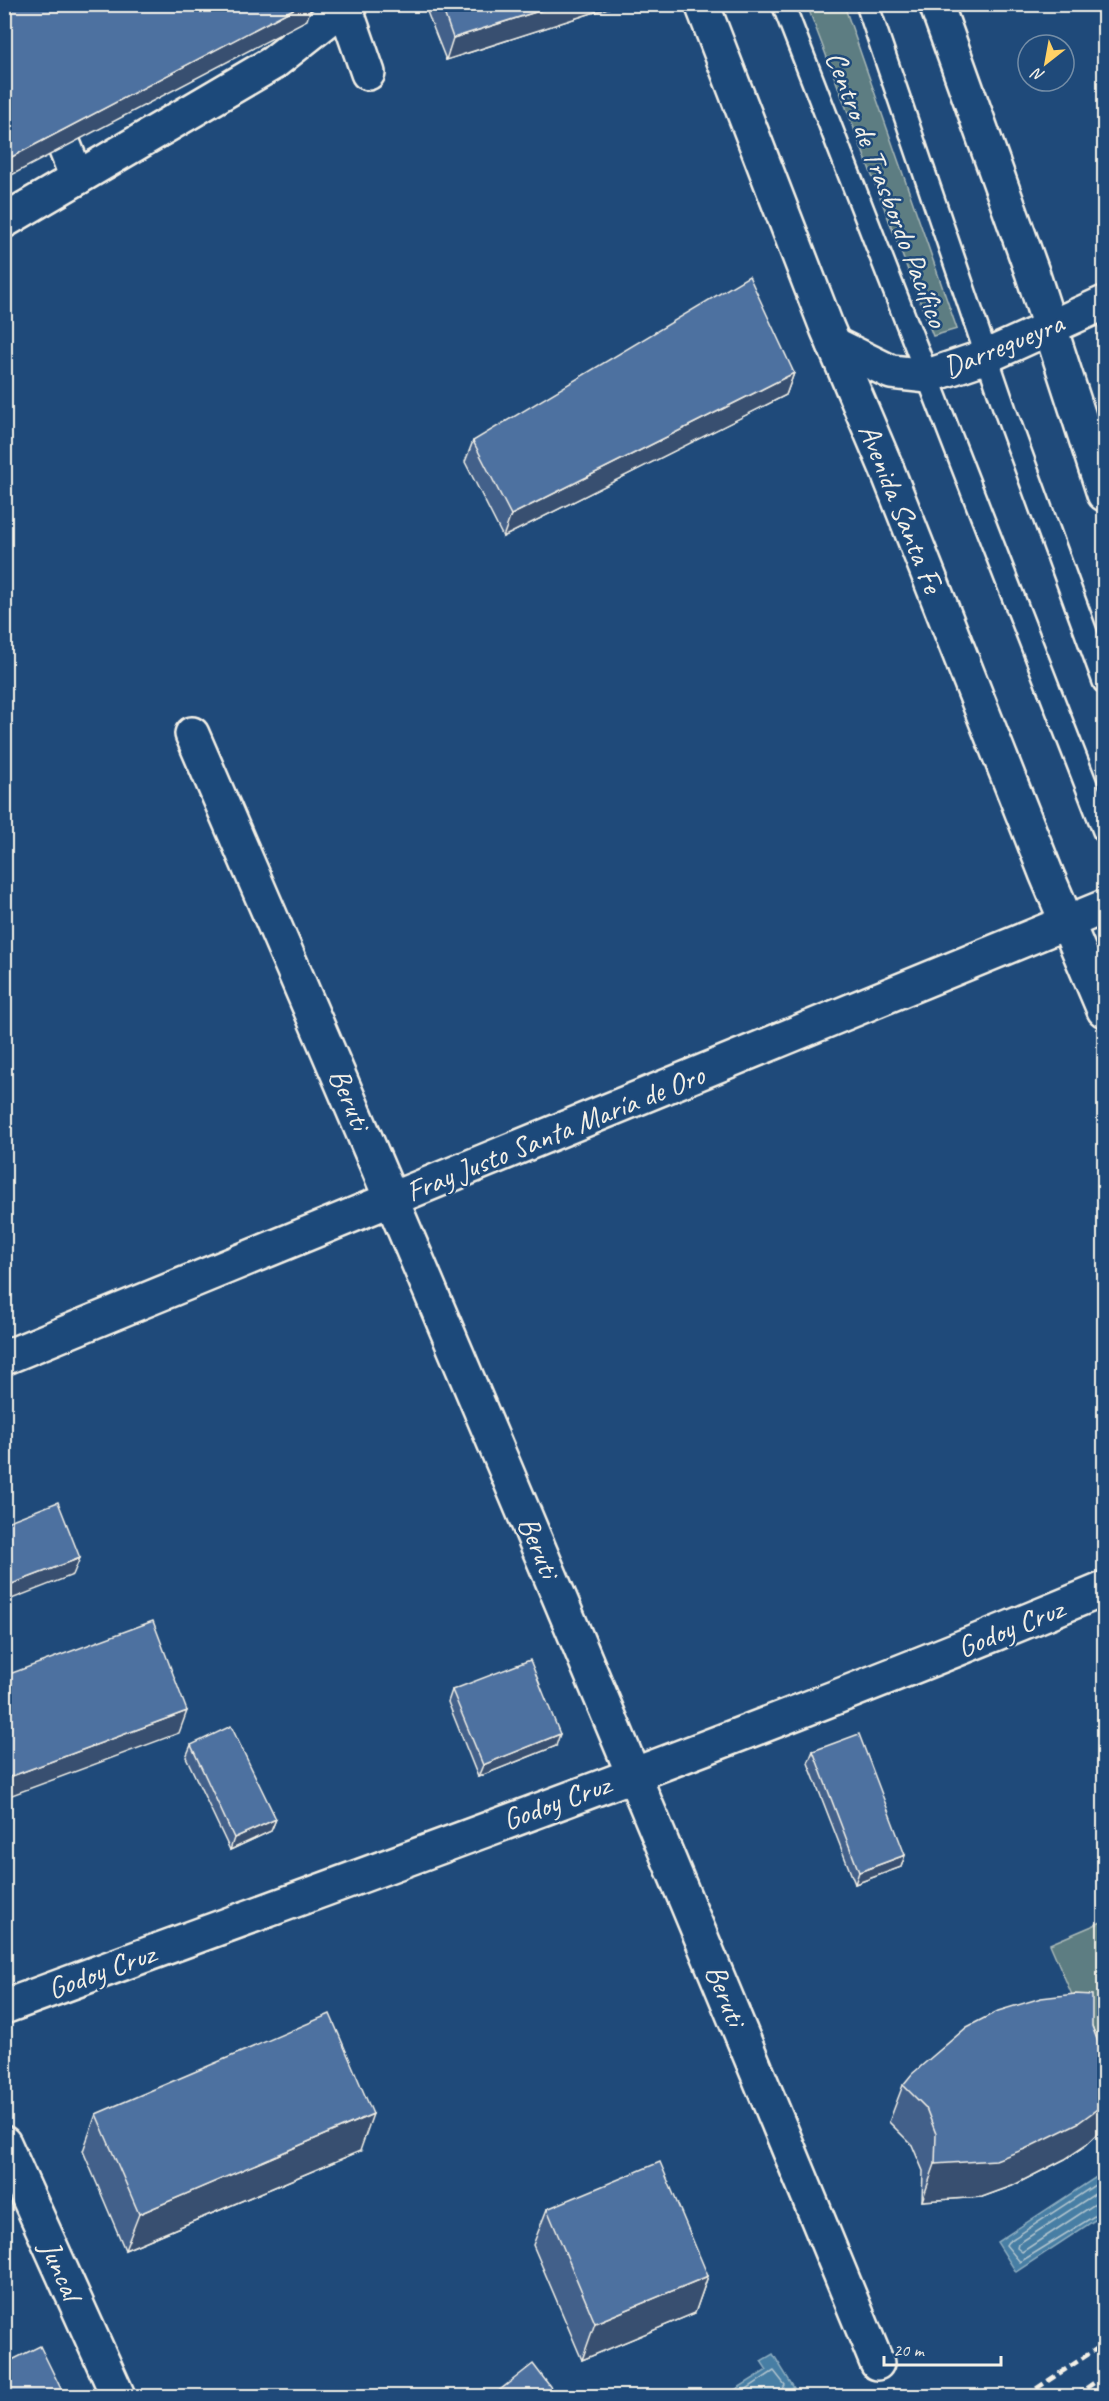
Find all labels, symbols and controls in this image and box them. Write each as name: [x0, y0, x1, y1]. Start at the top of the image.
north arrow: [1016, 33, 1076, 93]
street label: Centro de Trasbordo Pacífico: [817, 46, 958, 334]
text: N: [1027, 62, 1048, 86]
street label: Darregueyra: [937, 303, 1071, 386]
street label: Avenida Santa Fe: [850, 418, 953, 600]
street label: Fray Justo Santa María de Oro: [400, 1055, 711, 1210]
street label: Beruti: [320, 1063, 381, 1138]
street label: Beruti: [509, 1511, 570, 1586]
street label: Godoy Cruz: [951, 1588, 1072, 1666]
street label: Godoy Cruz: [497, 1764, 618, 1839]
street label: Godoy Cruz: [42, 1933, 163, 2008]
street label: Beruti: [697, 1959, 757, 2034]
street label: Juncal: [30, 2233, 93, 2310]
scale bar: [884, 2329, 1001, 2367]
text: 20 m: [893, 2339, 926, 2361]

